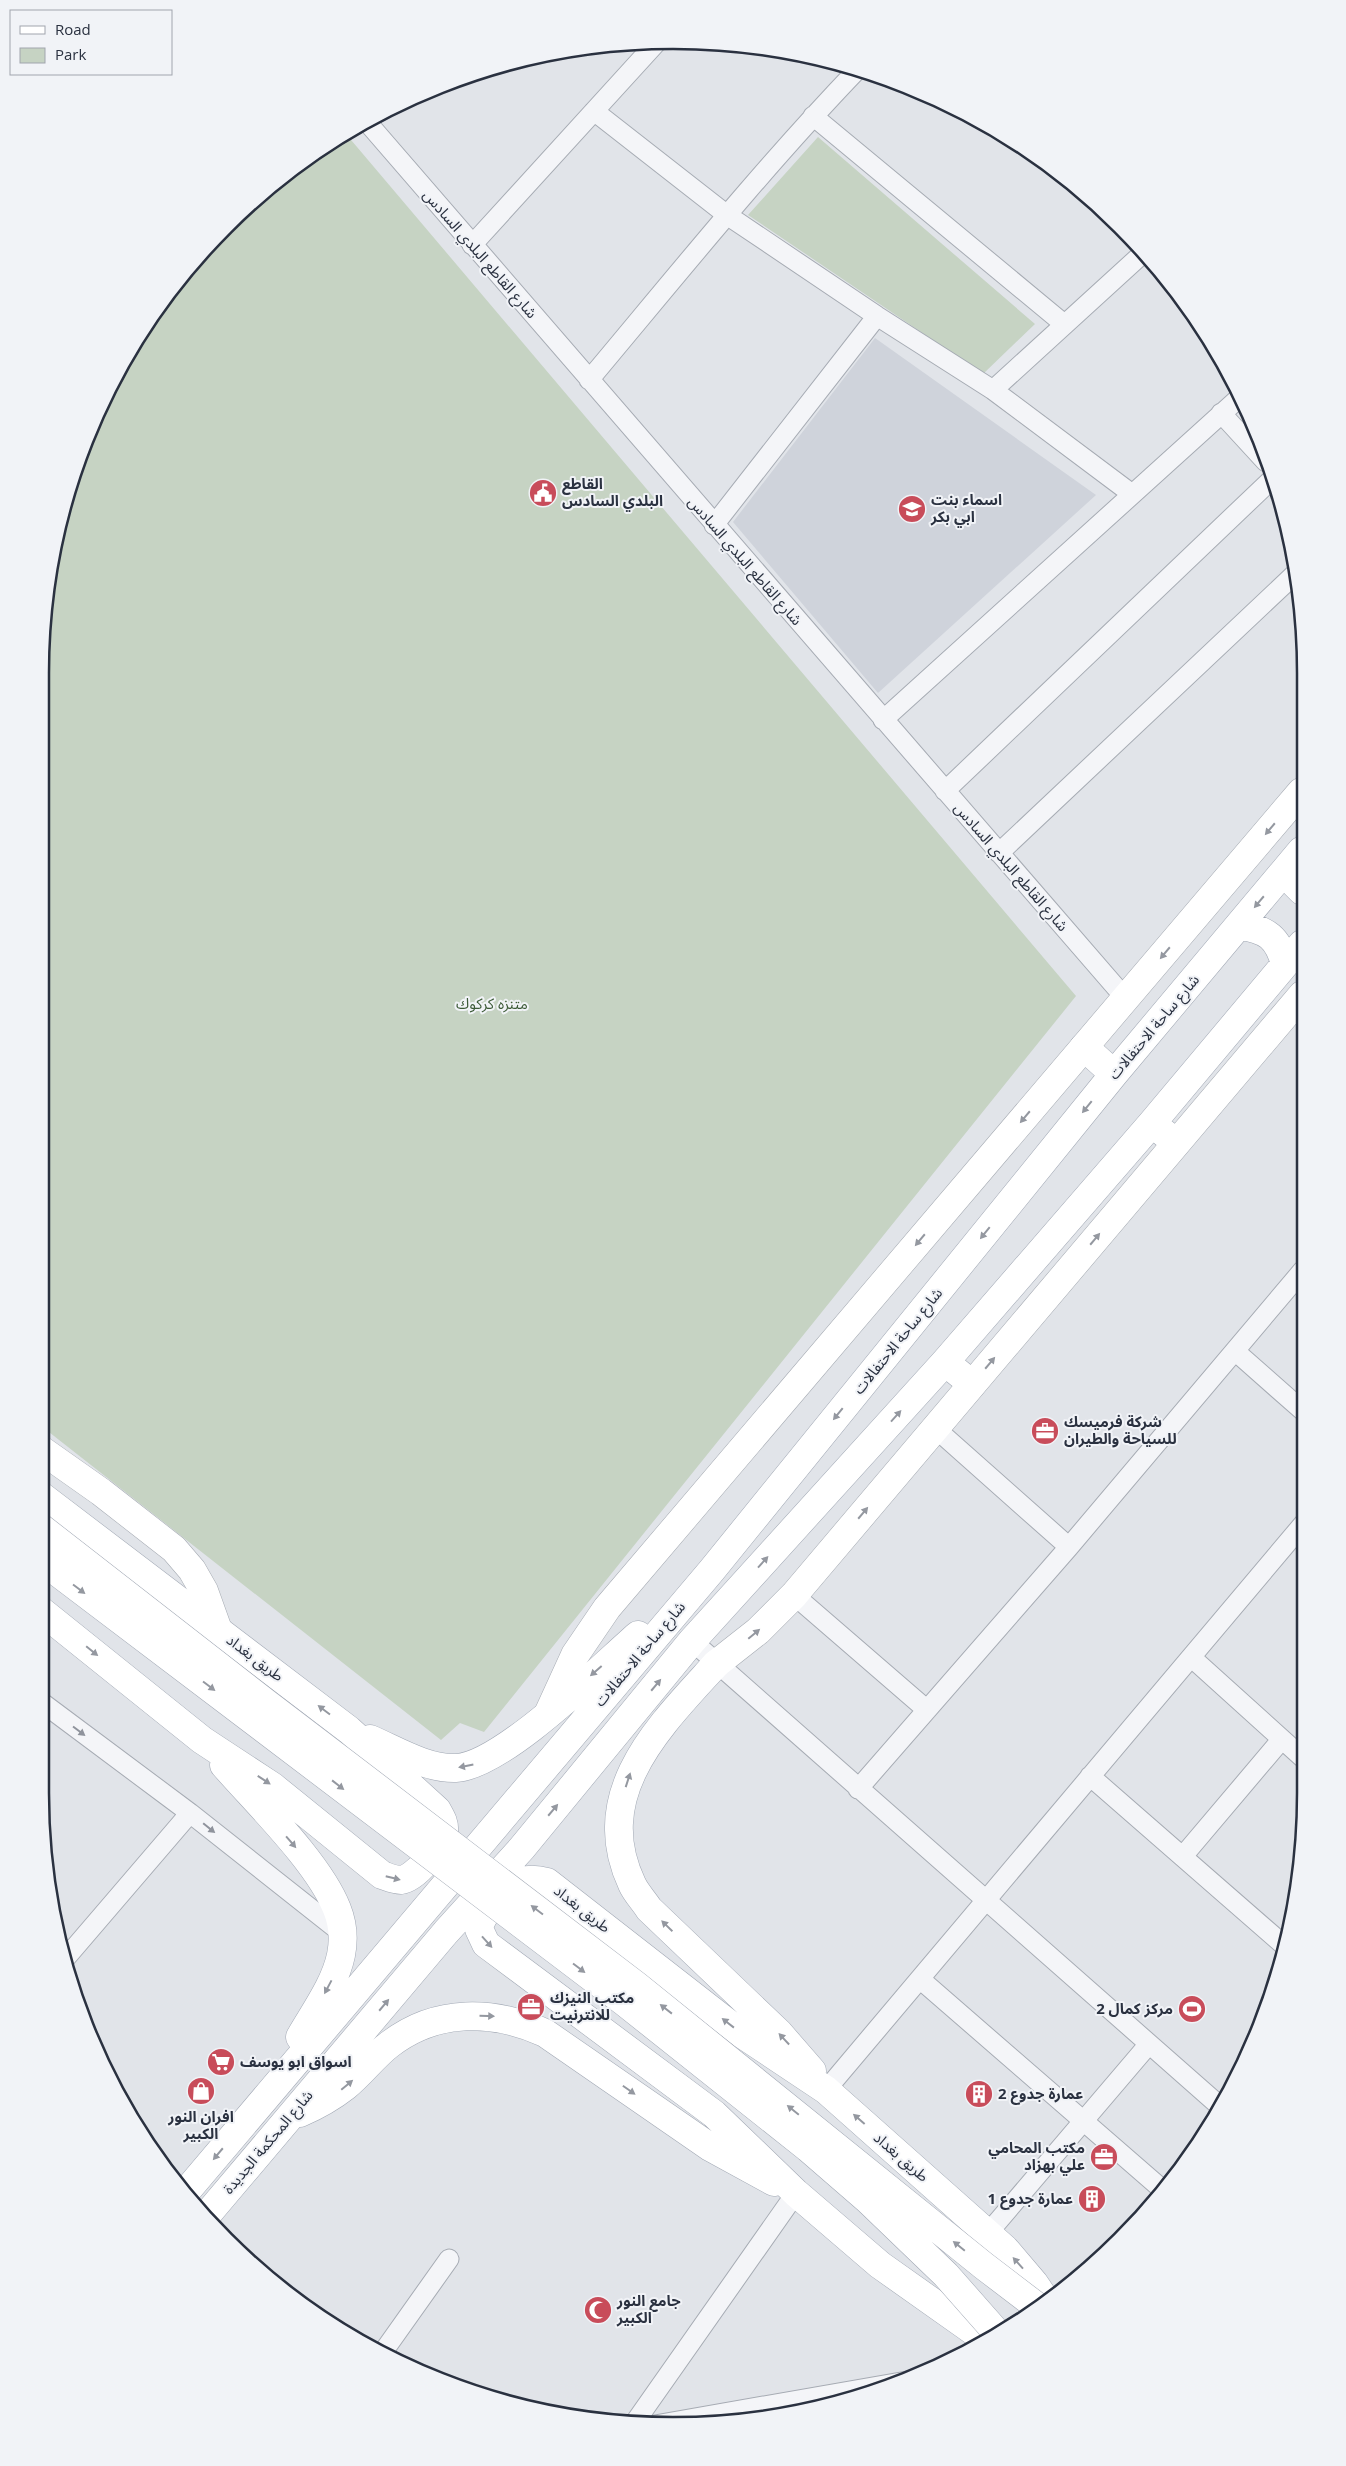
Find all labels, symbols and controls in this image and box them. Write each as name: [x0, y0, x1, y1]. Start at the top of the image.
legend: [10, 10, 172, 75]
text: Road: [55, 19, 91, 39]
text: Park: [55, 44, 86, 64]
street label: شارع القاطع البلدي السادس: [417, 185, 542, 324]
place label: القاطع البلدي السادس: [562, 473, 663, 512]
public building icon: القاطع البلدي السادس: [528, 478, 558, 508]
place label: اسماء بنت ابي بكر: [930, 489, 1002, 528]
street label: شارع القاطع البلدي السادس: [682, 492, 807, 631]
school or university icon: اسماء بنت ابي بكر: [897, 494, 927, 524]
street label: شارع القاطع البلدي السادس: [948, 798, 1073, 937]
one-way arrow: [1264, 822, 1275, 835]
one-way arrow: [1254, 896, 1265, 909]
one-way arrow: [1159, 946, 1170, 959]
street label: شارع ساحة الاحتفالات: [1103, 969, 1206, 1085]
park label: متنزه كركوك: [456, 993, 528, 1013]
one-way arrow: [1082, 1100, 1093, 1113]
one-way arrow: [1020, 1110, 1031, 1123]
one-way arrow: [979, 1227, 990, 1240]
one-way arrow: [1090, 1232, 1101, 1245]
one-way arrow: [914, 1234, 926, 1246]
street label: شارع ساحة الاحتفالات: [848, 1283, 949, 1400]
one-way arrow: [985, 1356, 996, 1369]
one-way arrow: [833, 1407, 844, 1420]
one-way arrow: [890, 1409, 901, 1422]
place label: شركة فرميسك للسياحة والطيران: [1064, 1411, 1177, 1448]
office icon: شركة فرميسك للسياحة والطيران: [1030, 1416, 1060, 1446]
one-way arrow: [857, 1508, 869, 1520]
one-way arrow: [757, 1557, 769, 1569]
one-way arrow: [72, 1583, 85, 1594]
street label: شارع ساحة الاحتفالات: [589, 1596, 692, 1712]
one-way arrow: [747, 1628, 760, 1639]
street label: طريق بغداد: [222, 1629, 288, 1686]
one-way arrow: [85, 1646, 98, 1657]
one-way arrow: [590, 1666, 603, 1677]
one-way arrow: [650, 1679, 662, 1691]
one-way arrow: [202, 1681, 215, 1692]
one-way arrow: [318, 1705, 331, 1716]
one-way arrow: [72, 1725, 85, 1736]
one-way arrow: [459, 1762, 474, 1770]
one-way arrow: [625, 1772, 632, 1787]
one-way arrow: [257, 1776, 270, 1785]
one-way arrow: [331, 1779, 344, 1790]
one-way arrow: [547, 1804, 558, 1817]
one-way arrow: [202, 1823, 216, 1833]
one-way arrow: [285, 1836, 297, 1848]
one-way arrow: [385, 1874, 400, 1882]
street label: طريق بغداد: [550, 1880, 615, 1937]
one-way arrow: [531, 1904, 544, 1915]
one-way arrow: [662, 1920, 674, 1932]
one-way arrow: [481, 1936, 493, 1948]
one-way arrow: [572, 1963, 586, 1973]
one-way arrow: [324, 1979, 332, 1994]
place label: مكتب النيزك للانترنيت: [550, 1987, 634, 2024]
office icon: مكتب النيزك للانترنيت: [516, 1992, 546, 2022]
sports icon: مركز كمال 2: [1177, 1994, 1207, 2024]
place label: مركز كمال 2: [1096, 1998, 1173, 2018]
one-way arrow: [379, 1999, 390, 2012]
one-way arrow: [659, 2004, 672, 2015]
one-way arrow: [479, 2013, 495, 2021]
one-way arrow: [722, 2017, 735, 2028]
one-way arrow: [778, 2034, 790, 2046]
supermarket icon: اسواق ابو يوسف: [206, 2047, 236, 2077]
place label: اسواق ابو يوسف: [240, 2051, 352, 2071]
shop icon: افران النور الكبير: [186, 2076, 216, 2106]
one-way arrow: [340, 2079, 353, 2090]
building icon: عمارة جدوع 2: [964, 2079, 994, 2109]
place label: عمارة جدوع 2: [998, 2083, 1083, 2105]
street label: شارع المحكمة الجديدة: [218, 2085, 319, 2199]
one-way arrow: [622, 2085, 636, 2095]
one-way arrow: [787, 2105, 800, 2116]
place label: افران النور الكبير: [167, 2106, 234, 2143]
one-way arrow: [853, 2113, 865, 2125]
street label: طريق بغداد: [869, 2127, 933, 2186]
place label: مكتب المحامي علي بهزاد: [988, 2137, 1085, 2176]
office icon: مكتب المحامي علي بهزاد: [1089, 2142, 1119, 2172]
one-way arrow: [213, 2147, 224, 2160]
building icon: عمارة جدوع 1: [1077, 2184, 1107, 2214]
place label: عمارة جدوع 1: [988, 2188, 1073, 2210]
one-way arrow: [953, 2241, 966, 2252]
one-way arrow: [1012, 2258, 1024, 2270]
place label: جامع النور الكبير: [616, 2290, 681, 2327]
mosque icon: جامع النور الكبير: [583, 2295, 613, 2325]

